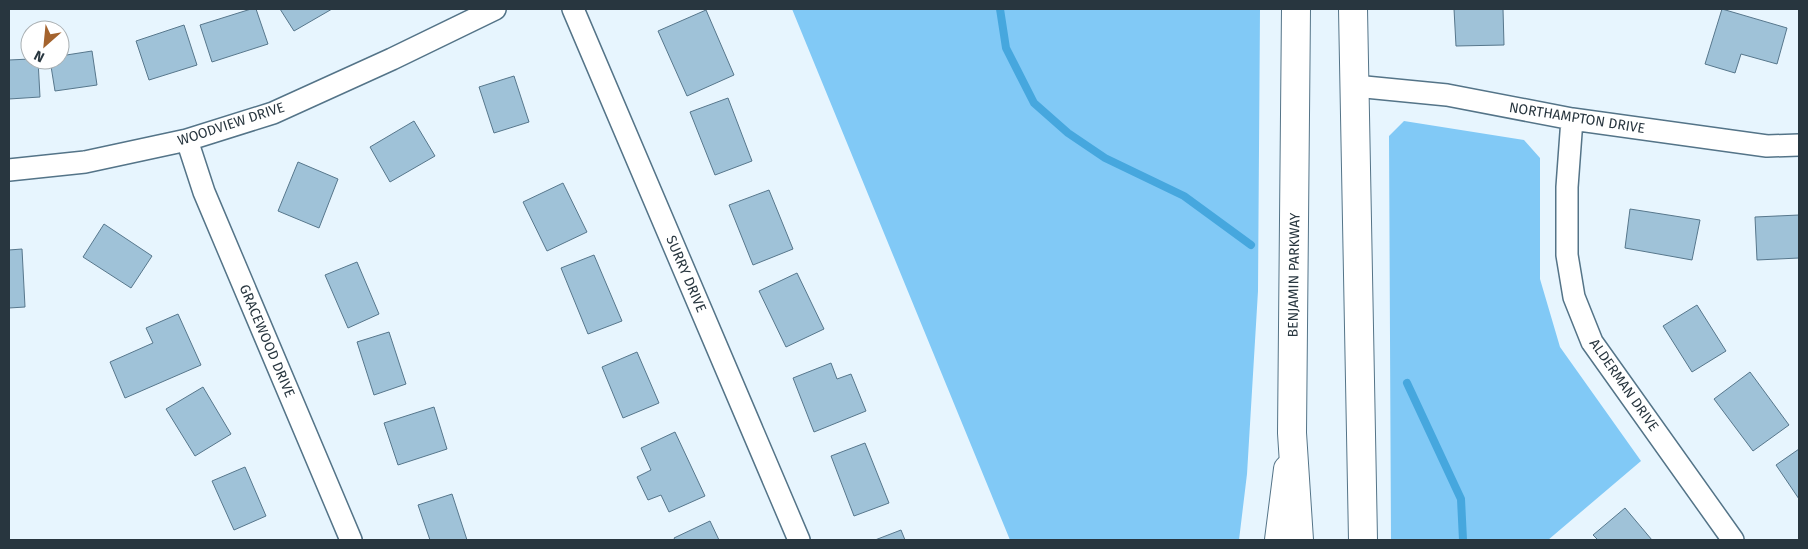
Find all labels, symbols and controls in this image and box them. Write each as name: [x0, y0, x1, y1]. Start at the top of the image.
north arrow: [20, 20, 70, 70]
text: N: [31, 46, 47, 66]
street label: WOODVIEW DRIVE: [175, 99, 287, 149]
street label: NORTHAMPTON DRIVE: [1508, 99, 1646, 137]
street label: BENJAMIN PARKWAY: [1284, 212, 1304, 338]
street label: SURRY DRIVE: [662, 233, 710, 315]
street label: GRACEWOOD DRIVE: [236, 282, 298, 400]
street label: ALDERMAN DRIVE: [1586, 335, 1662, 435]

